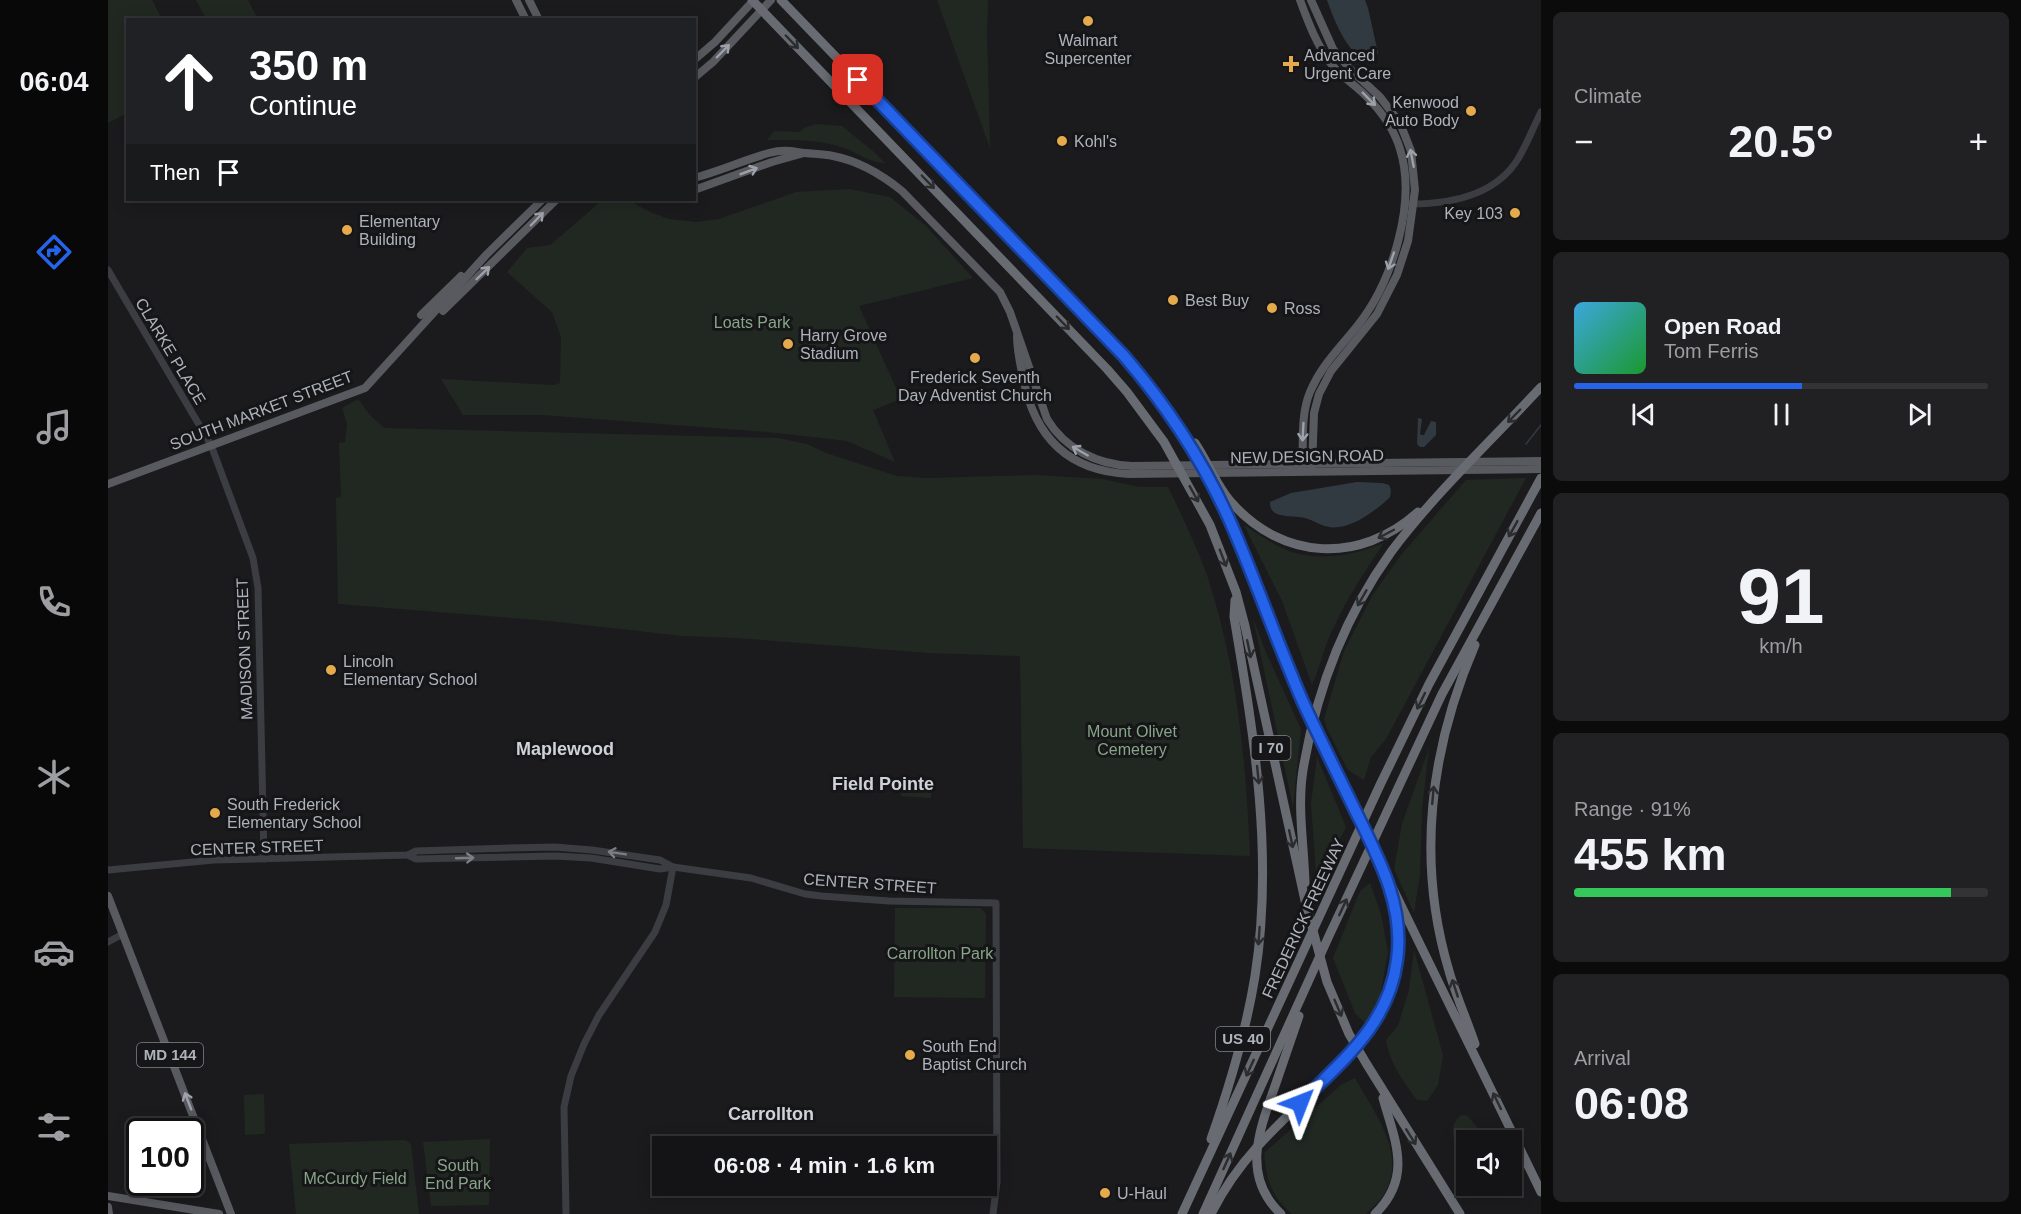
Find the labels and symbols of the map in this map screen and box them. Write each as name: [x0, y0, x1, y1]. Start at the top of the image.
marker: Walmart Supercenter: [1081, 14, 1095, 28]
place label: Walmart Supercenter: [1044, 32, 1132, 67]
one-way arrow: [785, 35, 800, 50]
one-way arrow: [716, 43, 731, 58]
place label: Advanced Urgent Care: [1304, 47, 1391, 82]
pin: [832, 54, 883, 105]
marker: Advanced Urgent Care: [1282, 55, 1300, 73]
one-way arrow: [1361, 92, 1376, 107]
place label: Kenwood Auto Body: [1385, 94, 1459, 129]
marker: Kenwood Auto Body: [1464, 104, 1478, 118]
place label: Kohl's: [1074, 133, 1117, 150]
marker: Kohl's: [1055, 134, 1069, 148]
one-way arrow: [1406, 149, 1417, 169]
one-way arrow: [740, 164, 758, 175]
one-way arrow: [921, 175, 935, 190]
place label: Key 103: [1444, 205, 1503, 222]
marker: Key 103: [1508, 206, 1522, 220]
one-way arrow: [530, 211, 544, 226]
place label: Elementary Building: [359, 213, 440, 248]
marker: Elementary Building: [340, 223, 354, 237]
one-way arrow: [1385, 251, 1396, 270]
one-way arrow: [475, 266, 490, 280]
place label: Best Buy: [1185, 292, 1249, 309]
marker: Best Buy: [1166, 293, 1180, 307]
street label: CLARKE PLACE: [132, 295, 209, 407]
place label: Ross: [1284, 300, 1320, 317]
marker: Ross: [1265, 301, 1279, 315]
park label: Loats Park: [714, 314, 791, 331]
one-way arrow: [1056, 315, 1071, 330]
place label: Harry Grove Stadium: [800, 327, 887, 362]
marker: Harry Grove Stadium: [781, 337, 795, 351]
marker: Frederick Seventh Day Adventist Church: [968, 351, 982, 365]
street label: SOUTH MARKET STREET: [167, 368, 355, 453]
place label: Frederick Seventh Day Adventist Church: [898, 369, 1052, 404]
one-way arrow: [1507, 409, 1521, 424]
one-way arrow: [1298, 422, 1309, 442]
one-way arrow: [1072, 445, 1089, 457]
street label: NEW DESIGN ROAD: [1230, 447, 1384, 466]
one-way arrow: [1189, 484, 1200, 502]
one-way arrow: [1506, 520, 1518, 537]
one-way arrow: [1378, 529, 1396, 540]
one-way arrow: [1218, 548, 1229, 567]
street label: MADISON STREET: [234, 577, 255, 720]
one-way arrow: [1356, 589, 1368, 606]
one-way arrow: [1244, 639, 1255, 658]
place label: Lincoln Elementary School: [343, 653, 477, 688]
marker: Lincoln Elementary School: [324, 663, 338, 677]
one-way arrow: [1414, 692, 1426, 710]
park label: Mount Olivet Cemetery: [1087, 723, 1177, 758]
road number: I 70: [1252, 736, 1290, 760]
district label: Maplewood: [516, 739, 614, 759]
one-way arrow: [1252, 764, 1263, 784]
district label: Field Pointe: [832, 774, 934, 794]
one-way arrow: [1428, 786, 1439, 806]
place label: South Frederick Elementary School: [227, 796, 361, 831]
marker: South Frederick Elementary School: [208, 806, 222, 820]
one-way arrow: [1286, 830, 1298, 849]
street label: FREDERICK FREEWAY: [1259, 835, 1348, 1001]
street label: CENTER STREET: [190, 837, 324, 858]
one-way arrow: [607, 848, 627, 859]
one-way arrow: [455, 852, 475, 864]
street label: CENTER STREET: [803, 870, 937, 897]
one-way arrow: [1337, 898, 1349, 916]
one-way arrow: [1254, 925, 1265, 945]
park label: Carrollton Park: [887, 945, 994, 962]
one-way arrow: [1448, 979, 1459, 998]
one-way arrow: [1333, 998, 1344, 1016]
road number: US 40: [1216, 1027, 1270, 1051]
place label: South End Baptist Church: [922, 1038, 1027, 1073]
road number: MD 144: [137, 1043, 203, 1067]
marker: South End Baptist Church: [903, 1048, 917, 1062]
one-way arrow: [1243, 1059, 1255, 1077]
position arrow: [1268, 1071, 1332, 1135]
one-way arrow: [181, 1092, 192, 1110]
one-way arrow: [1491, 1093, 1503, 1111]
district label: Carrollton: [728, 1104, 814, 1124]
speed limit sign: 100: [126, 1118, 204, 1196]
one-way arrow: [1405, 1128, 1418, 1145]
one-way arrow: [1222, 1152, 1234, 1170]
park label: South End Park: [425, 1157, 492, 1192]
park label: McCurdy Field: [303, 1170, 407, 1187]
place label: U-Haul: [1117, 1185, 1167, 1202]
marker: U-Haul: [1098, 1186, 1112, 1200]

